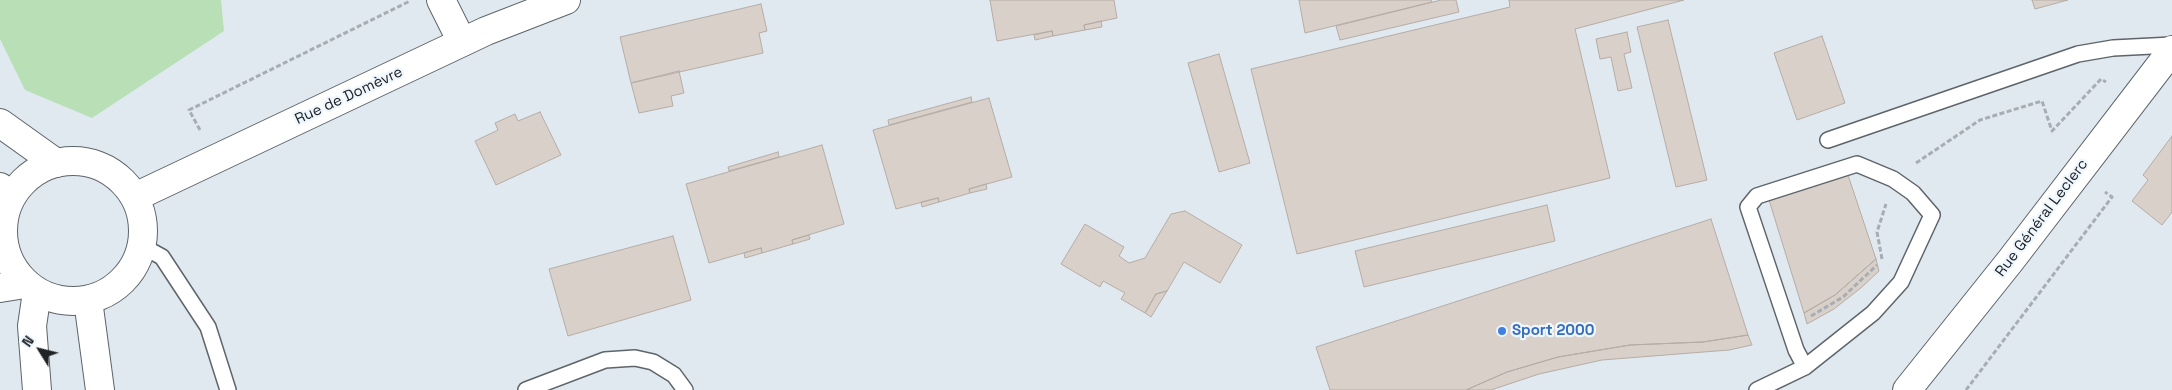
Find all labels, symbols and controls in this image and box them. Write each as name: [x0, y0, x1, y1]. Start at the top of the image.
street label: Rue de Domèvre: [292, 63, 406, 129]
street label: Rue Général Leclerc: [1992, 156, 2092, 280]
place label: Sport 2000: [1512, 322, 1594, 340]
north arrow: [15, 325, 65, 375]
marker: Sport 2000: [1496, 325, 1508, 337]
text: N: [18, 332, 38, 350]

